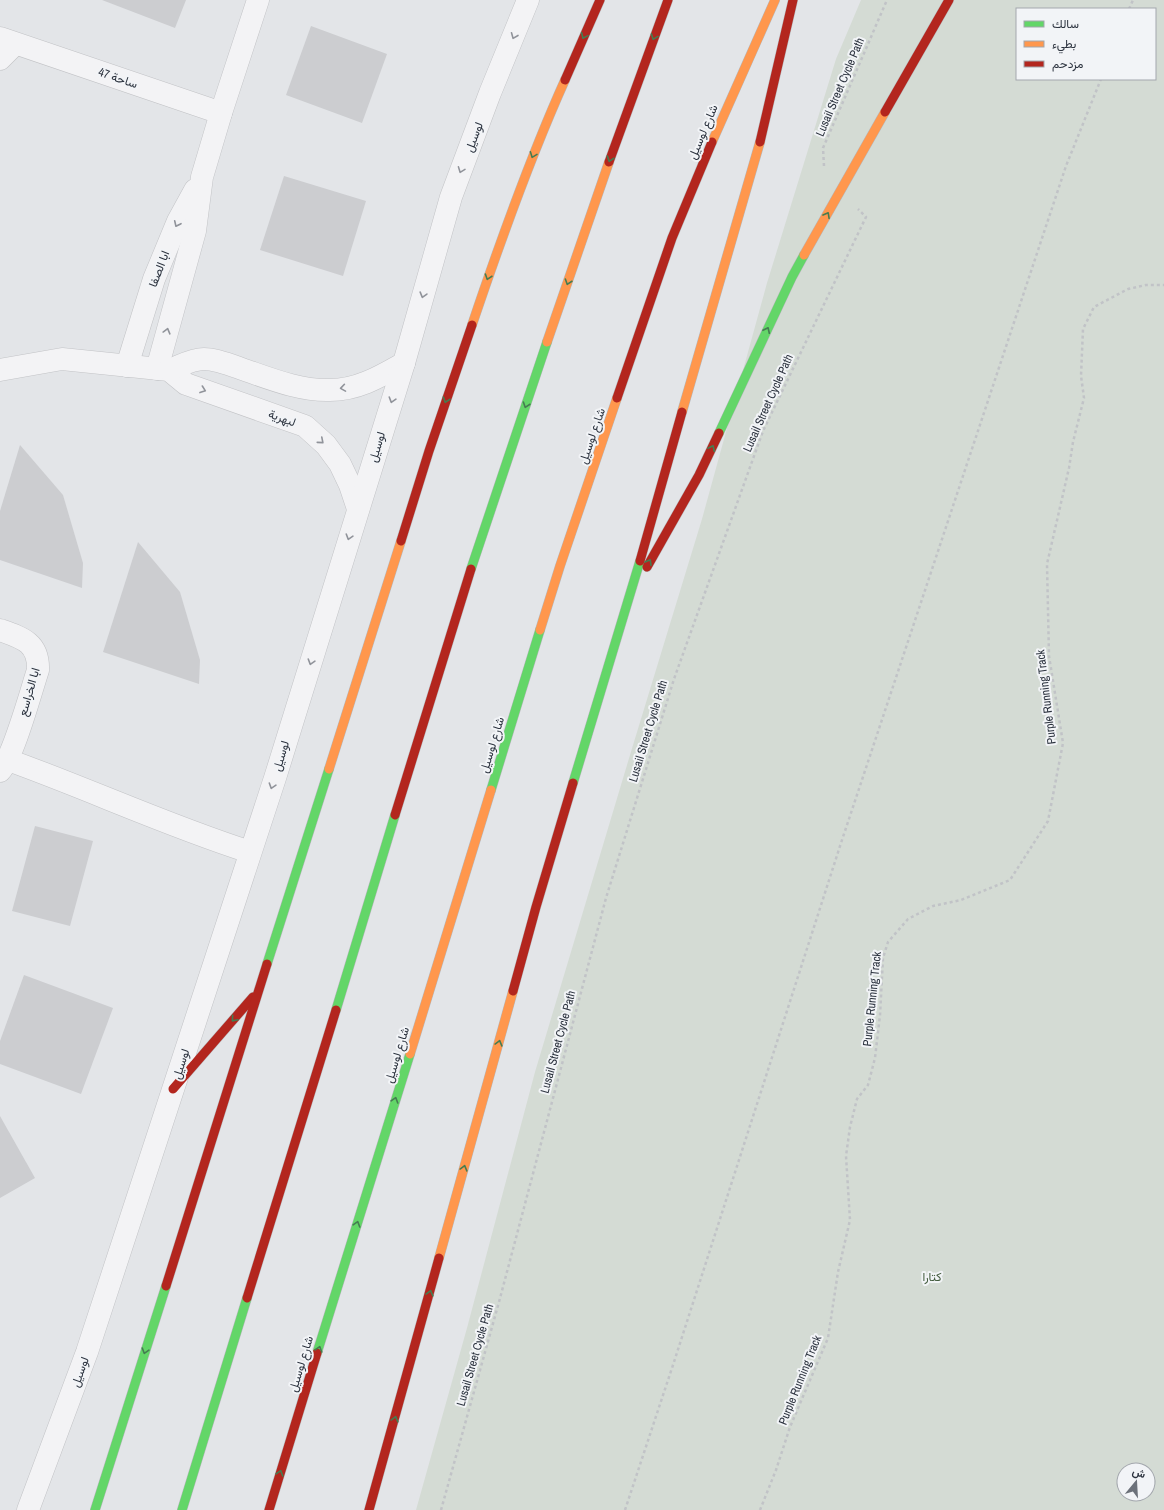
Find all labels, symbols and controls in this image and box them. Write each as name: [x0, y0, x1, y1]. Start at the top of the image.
legend: [1016, 8, 1156, 80]
text: سالك: [1052, 16, 1079, 32]
one-way arrow: [581, 31, 589, 39]
one-way arrow: [510, 33, 518, 40]
one-way arrow: [651, 33, 659, 40]
street label: Lusail Street Cycle Path: [812, 35, 868, 139]
text: بطيء: [1052, 36, 1076, 54]
text: مزدحم: [1052, 56, 1083, 72]
street label: ساحة 47: [96, 64, 140, 92]
street label: شارع لوسيل: [684, 102, 723, 162]
street label: لوسيل: [461, 120, 487, 154]
one-way arrow: [529, 152, 537, 159]
one-way arrow: [606, 155, 614, 162]
one-way arrow: [458, 167, 466, 174]
one-way arrow: [822, 212, 830, 219]
one-way arrow: [174, 219, 182, 227]
street label: ابا الصفا: [145, 248, 173, 290]
one-way arrow: [484, 274, 493, 281]
one-way arrow: [564, 278, 572, 285]
one-way arrow: [419, 291, 428, 298]
one-way arrow: [762, 327, 770, 334]
one-way arrow: [162, 328, 171, 335]
street label: Lusail Street Cycle Path: [739, 352, 797, 454]
one-way arrow: [339, 384, 346, 392]
one-way arrow: [199, 385, 206, 393]
one-way arrow: [388, 396, 397, 403]
one-way arrow: [443, 397, 451, 404]
one-way arrow: [522, 401, 531, 408]
street label: لبهرية: [266, 406, 298, 430]
street label: شارع لوسيل: [575, 406, 610, 466]
street label: لوسيل: [365, 430, 389, 464]
one-way arrow: [316, 436, 324, 443]
one-way arrow: [707, 444, 715, 452]
one-way arrow: [345, 534, 354, 541]
one-way arrow: [645, 559, 652, 566]
street label: Purple Running Track: [1032, 649, 1060, 745]
one-way arrow: [307, 658, 315, 665]
street label: ابا الخراسع: [14, 666, 45, 718]
street label: Lusail Street Cycle Path: [625, 678, 671, 784]
street label: شارع لوسيل: [476, 715, 509, 775]
street label: لوسيل: [269, 739, 293, 773]
one-way arrow: [268, 782, 277, 789]
street label: Purple Running Track: [859, 951, 885, 1047]
street label: Lusail Street Cycle Path: [537, 989, 579, 1095]
one-way arrow: [231, 1015, 238, 1022]
street label: شارع لوسيل: [381, 1025, 414, 1085]
one-way arrow: [494, 1039, 503, 1046]
street label: لوسيل: [169, 1047, 193, 1081]
one-way arrow: [390, 1097, 399, 1104]
one-way arrow: [459, 1165, 468, 1172]
one-way arrow: [352, 1221, 361, 1228]
park label: كتارا: [922, 1269, 942, 1285]
one-way arrow: [425, 1290, 433, 1297]
street label: Lusail Street Cycle Path: [453, 1302, 497, 1408]
street label: Purple Running Track: [775, 1333, 825, 1427]
street label: شارع لوسيل: [285, 1334, 318, 1394]
one-way arrow: [314, 1345, 322, 1352]
one-way arrow: [141, 1347, 150, 1354]
street label: لوسيل: [67, 1355, 93, 1389]
one-way arrow: [390, 1415, 399, 1422]
north arrow: [1116, 1462, 1156, 1502]
text: ش: [1131, 1464, 1148, 1481]
one-way arrow: [275, 1469, 284, 1476]

